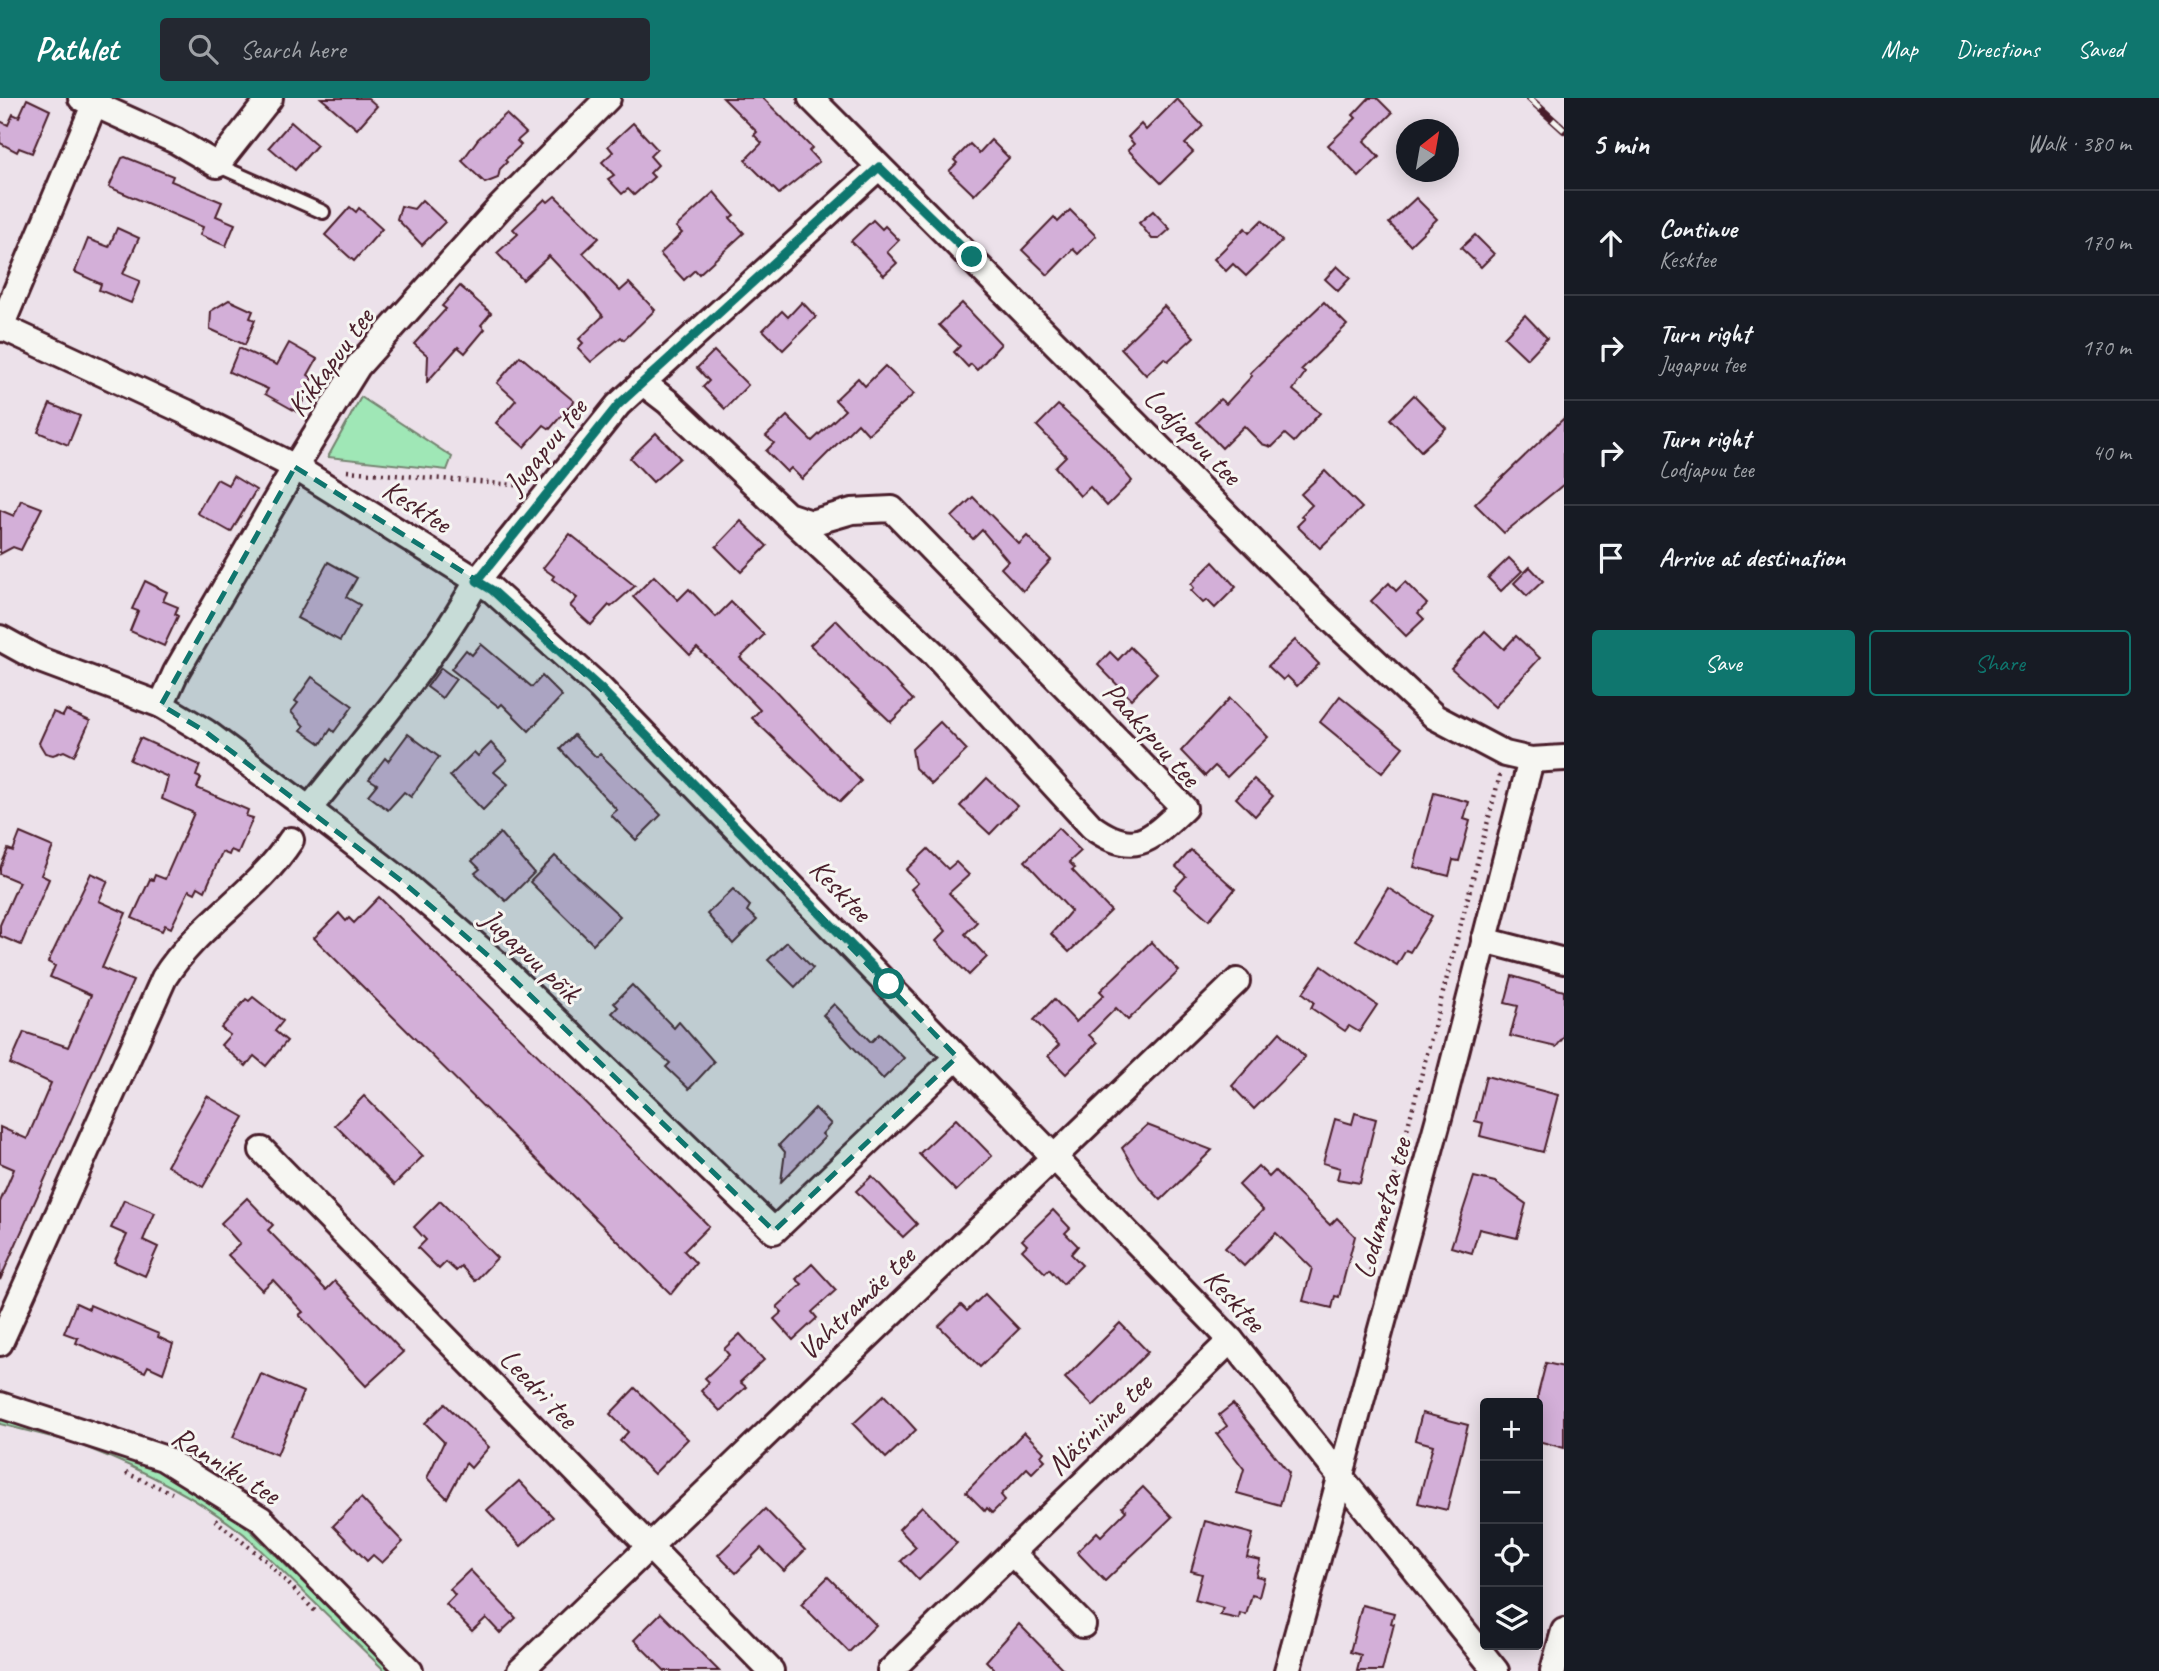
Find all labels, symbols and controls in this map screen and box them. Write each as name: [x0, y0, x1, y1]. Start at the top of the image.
search box: [160, 18, 650, 81]
text: Pathlet: [35, 28, 118, 70]
icon: search: [184, 30, 222, 68]
text: Search here: [240, 33, 346, 66]
text: Map: [1881, 34, 1918, 64]
text: Directions: [1956, 34, 2039, 64]
text: Saved: [2077, 34, 2124, 64]
north arrow: [1396, 119, 1459, 182]
text: 5 min: [1592, 125, 1649, 163]
text: Walk · 380 m: [2027, 129, 2131, 158]
text: Continue: [1659, 212, 1737, 245]
icon: ahead: [1592, 224, 1630, 262]
text: 170 m: [2082, 228, 2131, 257]
route end: [956, 241, 987, 272]
text: Kesktee: [1659, 245, 1716, 274]
street label: Kikkapuu tee: [278, 298, 383, 424]
text: Turn right: [1659, 317, 1750, 350]
icon: right: [1592, 329, 1630, 367]
text: 170 m: [2082, 333, 2131, 362]
text: Jugapuu tee: [1659, 350, 1745, 379]
street label: Lodjapuu tee: [1136, 379, 1252, 495]
street label: Jugapuu tee: [494, 389, 597, 503]
text: Turn right: [1659, 422, 1750, 455]
icon: right: [1592, 434, 1630, 472]
text: 40 m: [2092, 438, 2131, 467]
text: Lodjapuu tee: [1659, 455, 1754, 484]
street label: Kesktee: [376, 470, 460, 543]
icon: arrive: [1592, 539, 1630, 577]
text: Arrive at destination: [1659, 541, 1845, 574]
button: Save: [1592, 630, 1855, 696]
button: Share: [1869, 630, 2131, 696]
street label: Paakspuu tee: [1095, 673, 1211, 796]
street label: Kesktee: [802, 850, 882, 931]
street label: Jugapuu põik: [472, 898, 590, 1012]
route start: [873, 968, 904, 999]
street label: Lodumetsa tee: [1344, 1131, 1421, 1283]
street label: Vahtramäe tee: [789, 1236, 925, 1369]
street label: Kesktee: [1196, 1260, 1276, 1342]
street label: Leedri tee: [492, 1340, 588, 1438]
street label: Näsiniine tee: [1038, 1363, 1161, 1483]
map controls: [1480, 1398, 1543, 1650]
button: +: [1480, 1398, 1543, 1461]
street label: Ranniku tee: [165, 1417, 289, 1514]
button: −: [1480, 1461, 1543, 1524]
button: locate: [1480, 1524, 1543, 1587]
button: layers: [1480, 1587, 1543, 1650]

